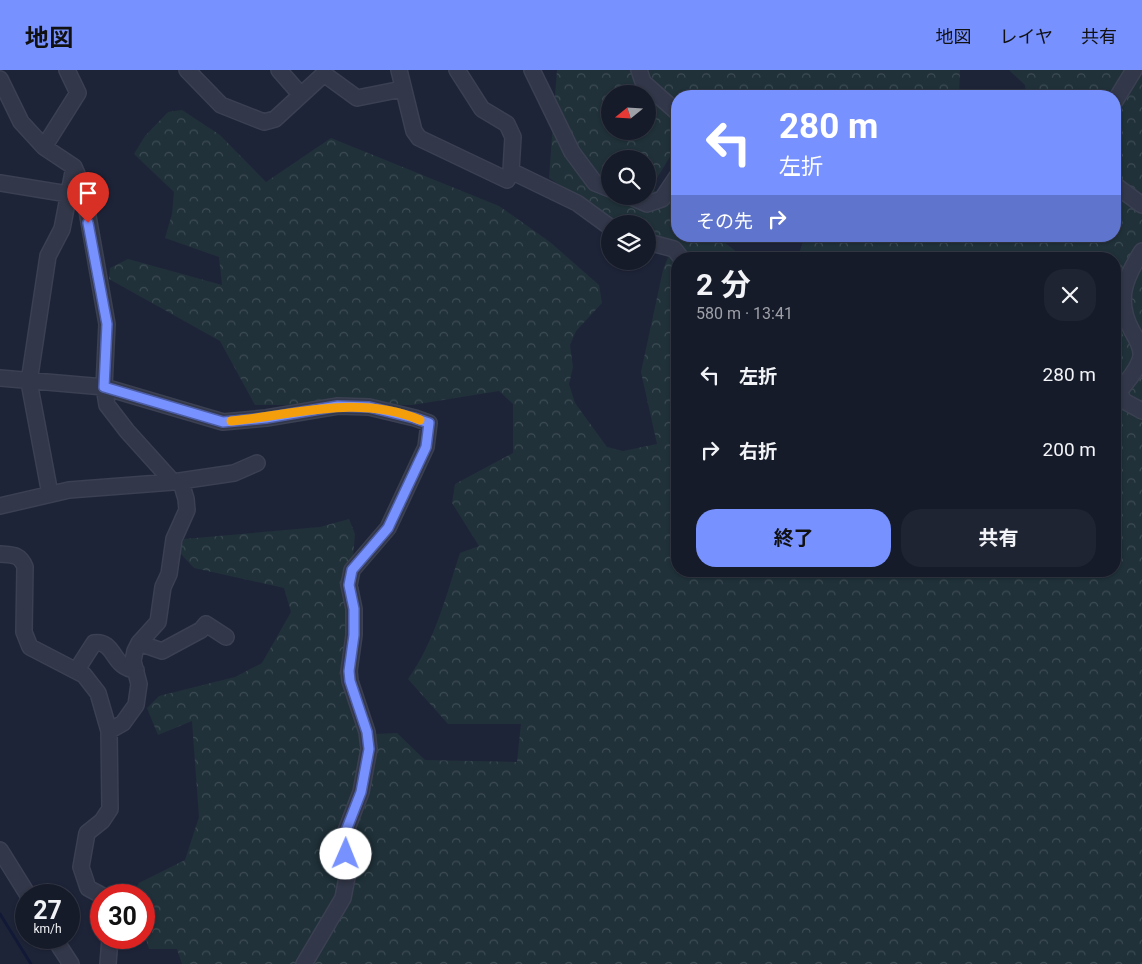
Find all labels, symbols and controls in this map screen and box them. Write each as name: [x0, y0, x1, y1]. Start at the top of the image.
text: 地図: [25, 24, 73, 52]
text: 地図: [936, 26, 972, 47]
text: レイヤ: [1000, 26, 1053, 47]
text: 共有: [1081, 26, 1117, 47]
north arrow: [601, 85, 656, 140]
map controls: [601, 85, 656, 270]
text: 280 m: [779, 106, 878, 147]
icon: left: [696, 110, 761, 175]
button: search: [601, 150, 656, 205]
text: 左折: [779, 154, 823, 179]
pin: [67, 172, 109, 223]
icon: arrive: [74, 179, 102, 207]
icon: right: [763, 205, 791, 233]
text: その先: [696, 210, 753, 233]
button: layers: [601, 215, 656, 270]
text: 2 分: [696, 267, 751, 302]
button: close: [1044, 269, 1096, 321]
text: 580 m · 13:41: [696, 304, 793, 323]
icon: left: [696, 361, 724, 389]
text: 280 m: [1043, 363, 1096, 386]
text: 左折: [739, 365, 777, 388]
icon: right: [696, 436, 724, 464]
text: 200 m: [1043, 438, 1096, 461]
text: 右折: [739, 440, 777, 463]
button: 終了: [696, 509, 891, 567]
button: 共有: [901, 509, 1096, 567]
position arrow: [319, 827, 371, 879]
speed limit sign: 30: [90, 884, 155, 949]
text: 27: [33, 896, 62, 925]
text: km/h: [33, 922, 62, 936]

